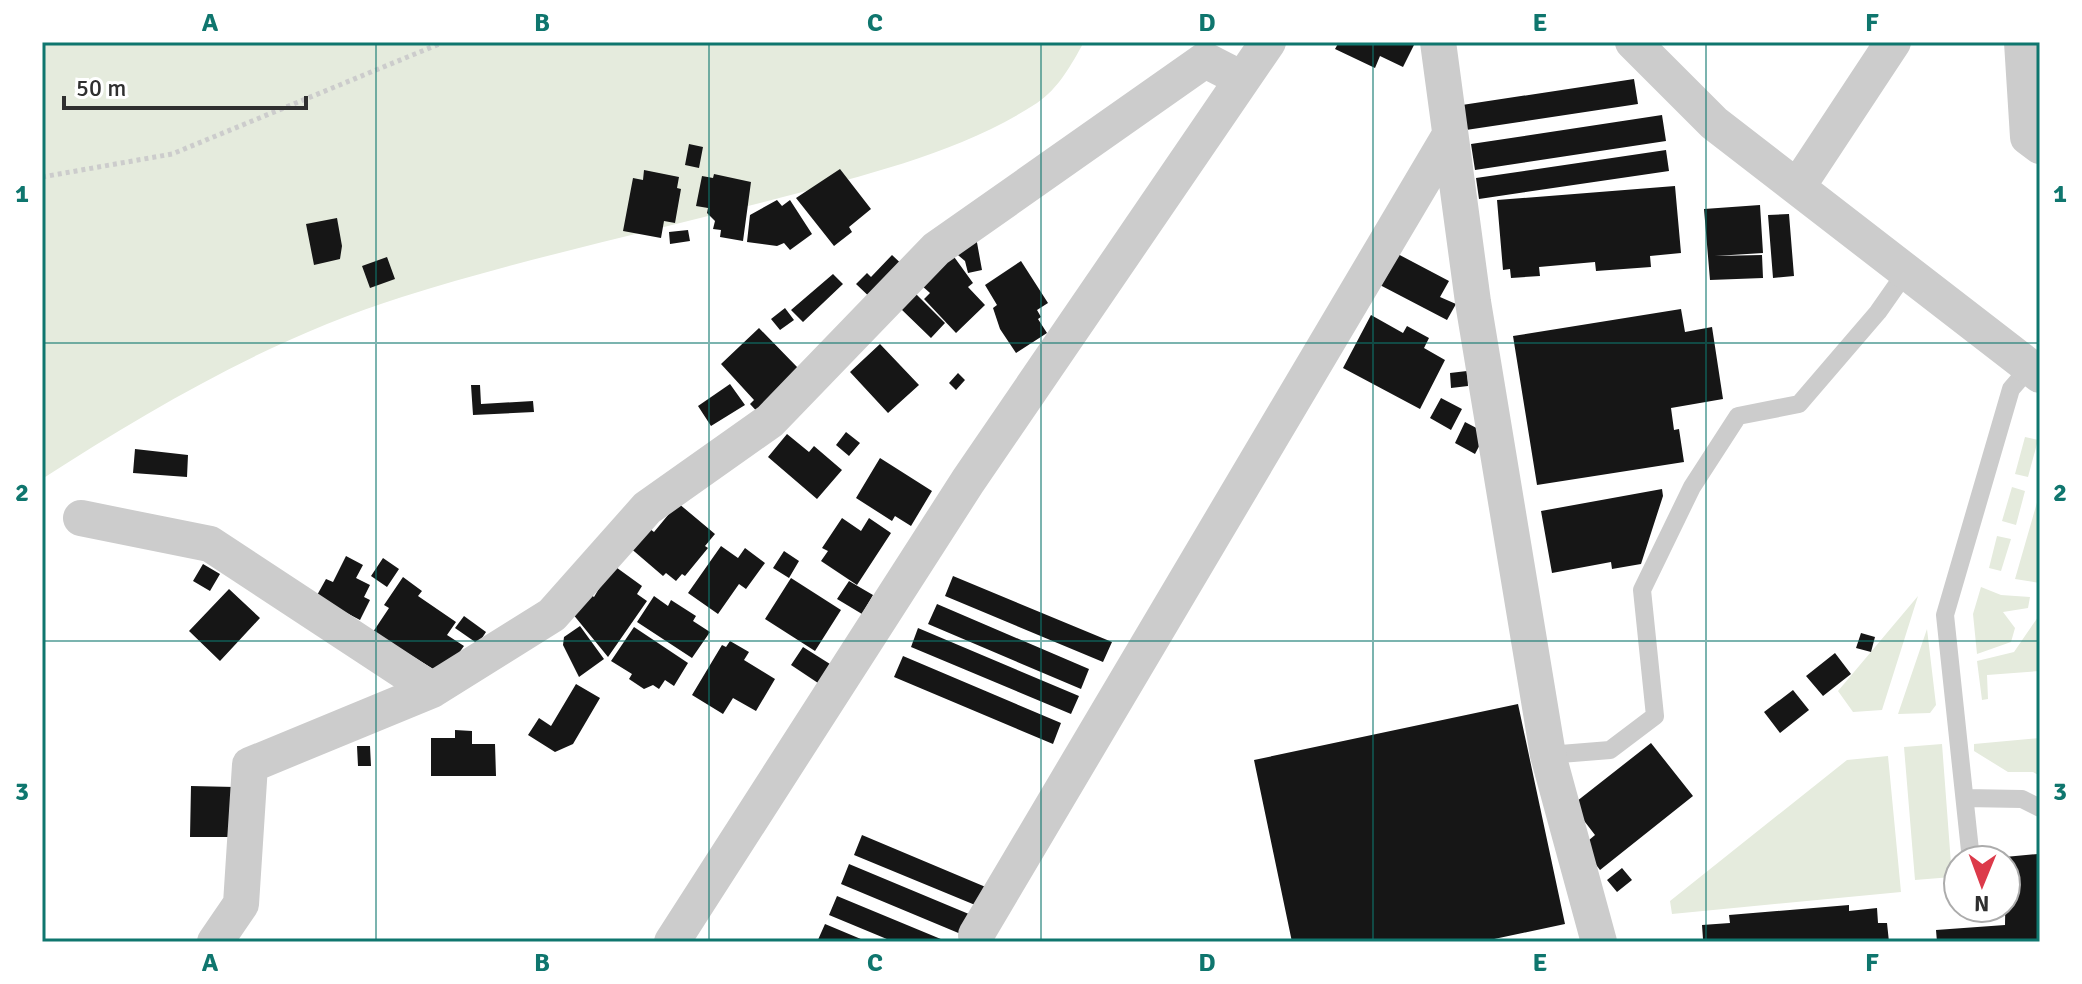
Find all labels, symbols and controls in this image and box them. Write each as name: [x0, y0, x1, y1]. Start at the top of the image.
text: A: [202, 7, 219, 39]
text: B: [534, 7, 550, 39]
text: C: [867, 7, 883, 39]
text: D: [1198, 7, 1216, 39]
text: E: [1533, 7, 1547, 39]
text: F: [1865, 7, 1879, 39]
scale bar: [64, 60, 306, 110]
text: 50 m: [76, 73, 126, 103]
text: 1: [15, 178, 29, 210]
text: 1: [2053, 178, 2067, 210]
text: 2: [15, 477, 29, 509]
text: 2: [2053, 477, 2067, 509]
text: 3: [15, 776, 29, 808]
text: 3: [2053, 776, 2067, 808]
north arrow: [1942, 844, 2022, 924]
text: N: [1974, 890, 1990, 917]
text: A: [202, 947, 219, 979]
text: B: [534, 947, 550, 979]
text: C: [867, 947, 883, 979]
text: D: [1198, 947, 1216, 979]
text: E: [1533, 947, 1547, 979]
text: F: [1865, 947, 1879, 979]

